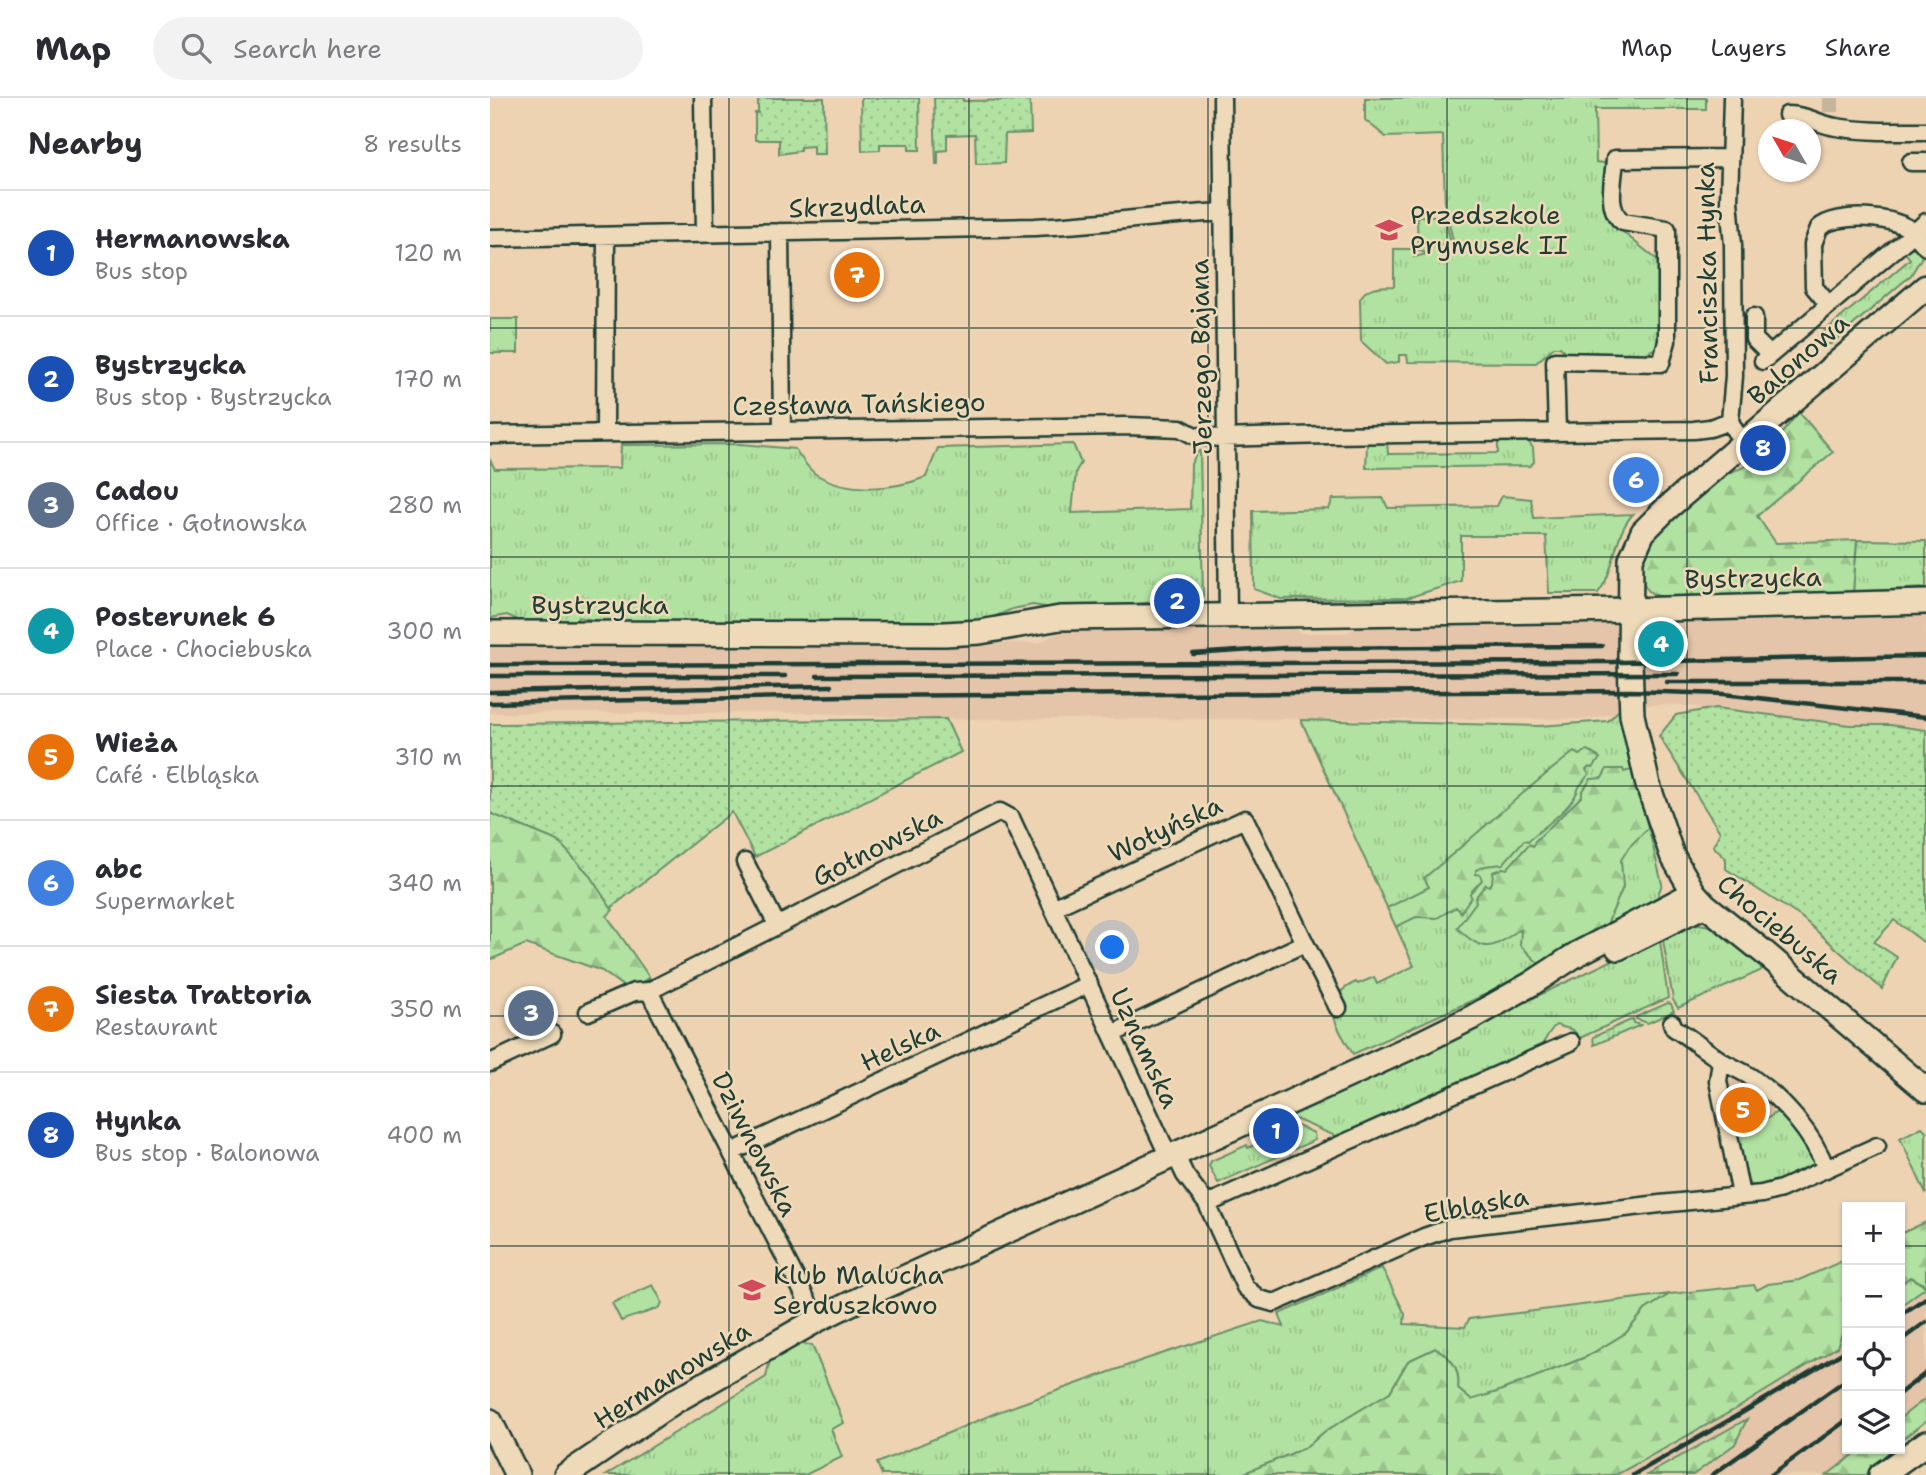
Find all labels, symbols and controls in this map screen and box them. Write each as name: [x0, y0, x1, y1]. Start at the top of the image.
search box: [153, 17, 643, 80]
text: Map: [35, 26, 111, 71]
icon: search: [177, 29, 215, 67]
text: Search here: [233, 31, 382, 66]
text: Map: [1621, 32, 1672, 64]
text: Layers: [1710, 32, 1787, 64]
text: Share: [1825, 32, 1891, 64]
north arrow: [1758, 119, 1821, 182]
text: Nearby: [28, 123, 143, 164]
text: 8 results: [363, 129, 462, 159]
street label: Franciszka Hynka: [1687, 162, 1726, 384]
street label: Skrzydlata: [788, 186, 926, 225]
place label: Przedszkole Prymusek II: [1410, 197, 1568, 262]
school or university icon: Przedszkole Prymusek II: [1374, 215, 1404, 245]
text: Hermanowska: [95, 221, 290, 256]
text: 1: [46, 238, 56, 268]
text: 120 m: [394, 238, 462, 268]
pin: 7: [834, 249, 880, 301]
text: Bus stop: [95, 256, 188, 286]
street label: Jerzego Bajana: [1181, 258, 1220, 456]
street label: Balonowa: [1739, 305, 1856, 412]
text: Bystrzycka: [95, 347, 246, 382]
text: 2: [43, 364, 59, 394]
text: 170 m: [394, 364, 462, 394]
text: Bus stop · Bystrzycka: [95, 382, 332, 412]
street label: Czesława Tańskiego: [732, 384, 986, 423]
pin: 8: [1740, 422, 1786, 474]
pin: 6: [1613, 454, 1659, 506]
text: Cadou: [95, 473, 179, 508]
text: 3: [43, 490, 59, 520]
text: 280 m: [387, 490, 462, 520]
text: Office · Gołnowska: [95, 508, 307, 538]
street label: Bystrzycka: [1684, 559, 1822, 596]
pin: 2: [1154, 575, 1200, 627]
street label: Bystrzycka: [531, 587, 669, 622]
text: Posterunek 6: [95, 599, 275, 634]
text: 4: [43, 616, 59, 646]
text: 300 m: [387, 616, 462, 646]
pin: 4: [1638, 618, 1684, 670]
text: Place · Chociebuska: [95, 634, 312, 664]
text: Wieża: [95, 725, 178, 760]
text: 5: [44, 742, 58, 772]
text: 310 m: [394, 742, 462, 772]
text: Café · Elbląska: [95, 760, 259, 790]
street label: Wołyńska: [1102, 787, 1228, 870]
street label: Gołnowska: [806, 799, 948, 894]
text: abc: [95, 851, 143, 886]
street label: Chociebuska: [1710, 866, 1850, 991]
text: 6: [43, 868, 59, 898]
text: 340 m: [387, 868, 462, 898]
text: Supermarket: [95, 886, 235, 916]
your location: [1095, 930, 1129, 964]
text: Siesta Trattoria: [95, 977, 311, 1012]
street label: Uznamska: [1102, 982, 1189, 1114]
pin: 3: [508, 987, 554, 1039]
text: 7: [43, 994, 59, 1024]
text: 350 m: [389, 994, 462, 1024]
text: Restaurant: [95, 1012, 218, 1042]
street label: Helska: [854, 1012, 945, 1079]
street label: Dziwnowska: [704, 1066, 807, 1222]
pin: 5: [1720, 1084, 1766, 1136]
text: Hynka: [95, 1103, 181, 1138]
pin: 1: [1253, 1105, 1299, 1157]
text: 8: [43, 1120, 59, 1150]
text: 400 m: [386, 1120, 462, 1150]
text: Bus stop · Balonowa: [95, 1138, 320, 1168]
street label: Elbląska: [1421, 1178, 1531, 1231]
map controls: [1842, 1202, 1905, 1454]
button: +: [1842, 1202, 1905, 1265]
place label: Klub Malucha Serduszkowo: [773, 1257, 944, 1322]
button: −: [1842, 1265, 1905, 1328]
school or university icon: Klub Malucha Serduszkowo: [737, 1275, 767, 1305]
street label: Hermanowska: [586, 1312, 757, 1437]
button: locate: [1842, 1328, 1905, 1391]
button: layers: [1842, 1391, 1905, 1454]

